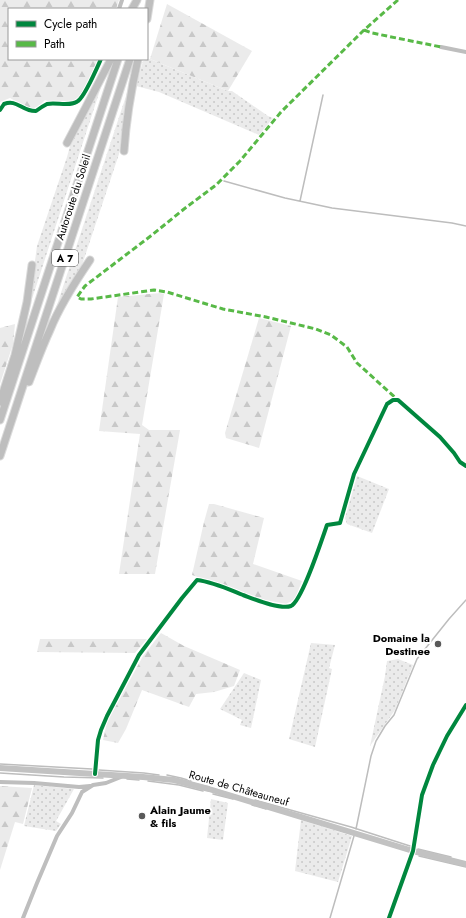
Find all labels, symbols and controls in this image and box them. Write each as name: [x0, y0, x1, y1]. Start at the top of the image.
legend: [8, 8, 148, 60]
text: Cycle path: [44, 15, 97, 33]
text: Path: [44, 35, 65, 53]
street label: Autoroute du Soleil: [52, 152, 94, 242]
road number: A 7: [52, 250, 78, 266]
place label: Domaine la Destinee: [373, 630, 430, 659]
marker: Domaine la Destinee: [433, 639, 443, 649]
street label: Route de Châteauneuf: [187, 766, 292, 810]
place label: Alain Jaume & fils: [149, 802, 211, 831]
marker: Alain Jaume & fils: [137, 811, 147, 821]

